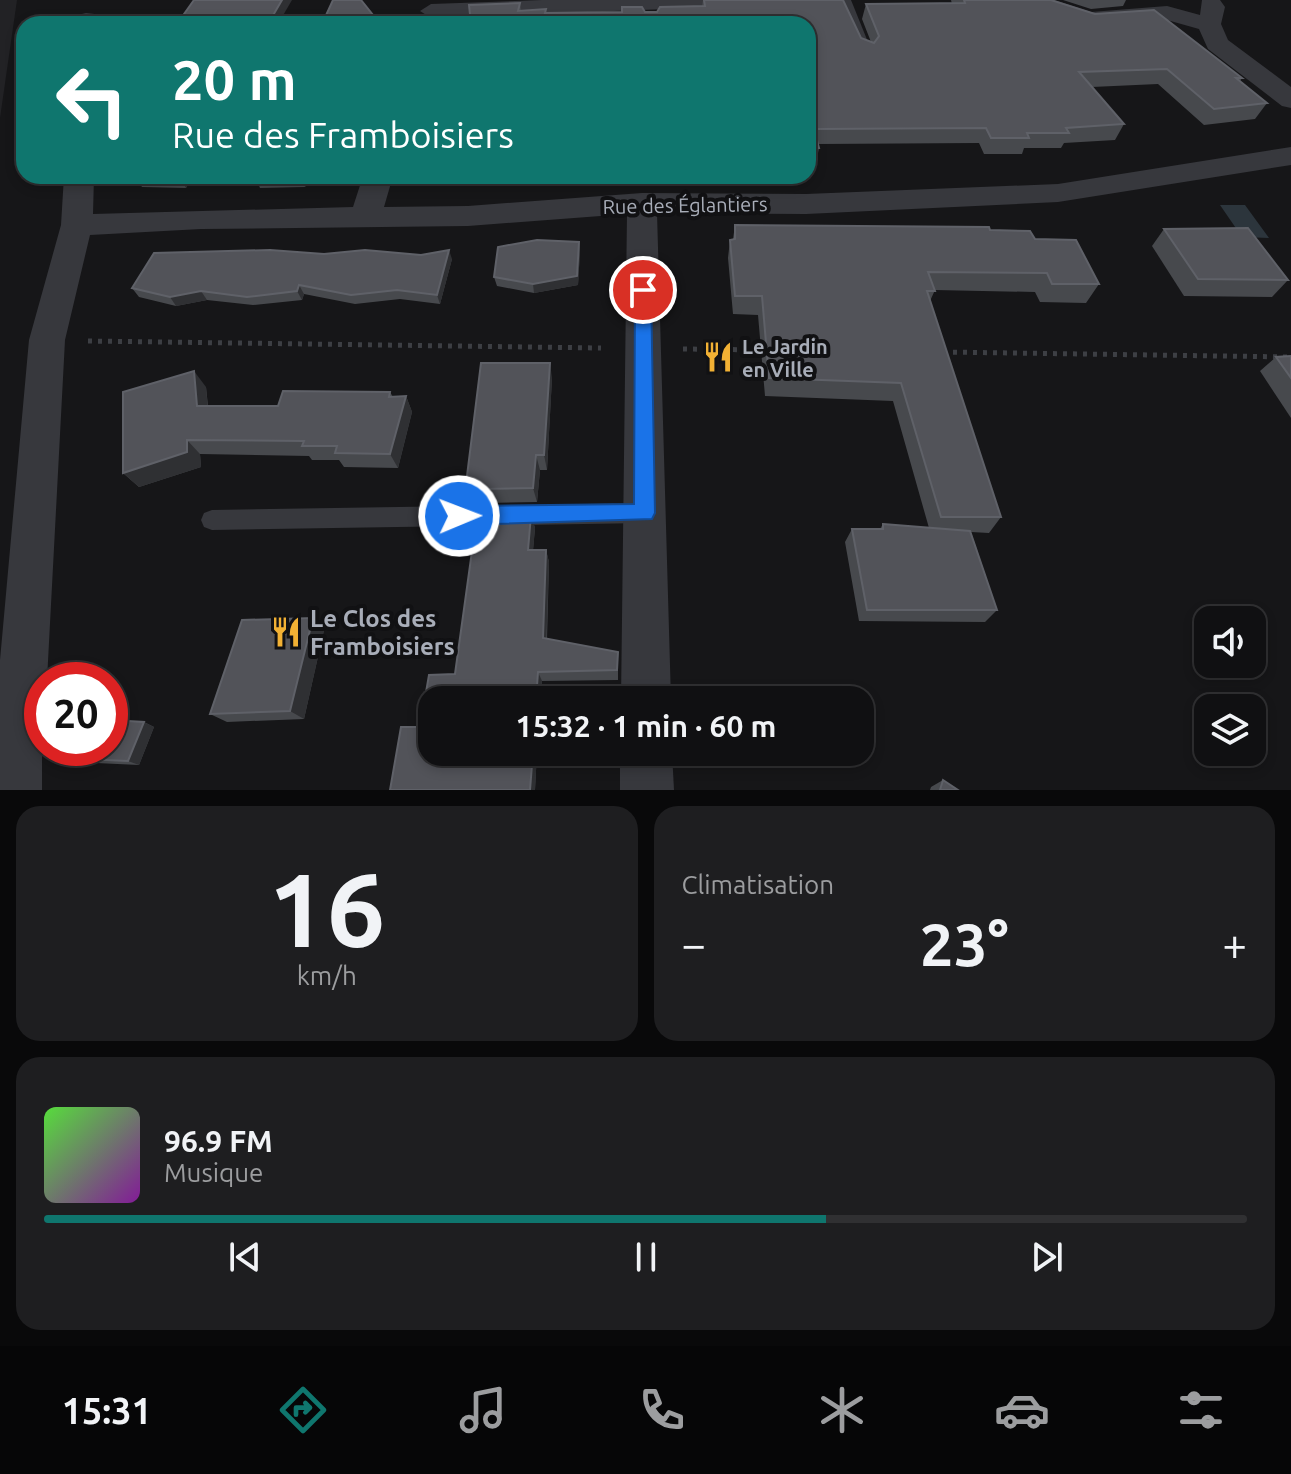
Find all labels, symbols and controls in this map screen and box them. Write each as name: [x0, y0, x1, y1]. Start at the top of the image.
icon: left: [40, 48, 144, 152]
text: 20 m: [172, 48, 297, 111]
text: Rue des Framboisiers: [172, 114, 514, 155]
street label: Rue des Églantiers: [602, 192, 768, 218]
pin: [609, 256, 677, 324]
icon: arrive: [621, 268, 665, 312]
place label: Le Jardin en Ville: [742, 335, 828, 381]
restaurant icon: Le Jardin en Ville: [701, 340, 735, 374]
position arrow: [417, 474, 501, 558]
place label: Le Clos des Framboisiers: [310, 605, 455, 660]
map controls: [1194, 606, 1266, 766]
button: sound: [1194, 606, 1266, 678]
restaurant icon: Le Clos des Framboisiers: [269, 615, 303, 649]
speed limit sign: 20: [24, 662, 128, 766]
button: layers: [1194, 694, 1266, 766]
text: 15:32 · 1 min · 60 m: [516, 709, 776, 743]
text: 16: [268, 850, 385, 967]
text: Climatisation: [682, 870, 834, 899]
text: 23°: [920, 910, 1009, 977]
text: −: [682, 919, 706, 968]
text: +: [1222, 919, 1247, 968]
text: km/h: [297, 961, 357, 990]
text: 96.9 FM: [164, 1124, 273, 1158]
text: Musique: [164, 1158, 263, 1187]
icon: previous: [223, 1235, 267, 1279]
icon: pause: [624, 1235, 668, 1279]
icon: next: [1025, 1235, 1069, 1279]
icon: directions: [275, 1382, 331, 1438]
icon: music: [455, 1382, 511, 1438]
icon: phone: [634, 1382, 690, 1438]
icon: climate: [814, 1382, 870, 1438]
icon: car: [994, 1382, 1050, 1438]
icon: filters: [1173, 1382, 1229, 1438]
text: 15:31: [62, 1390, 152, 1431]

